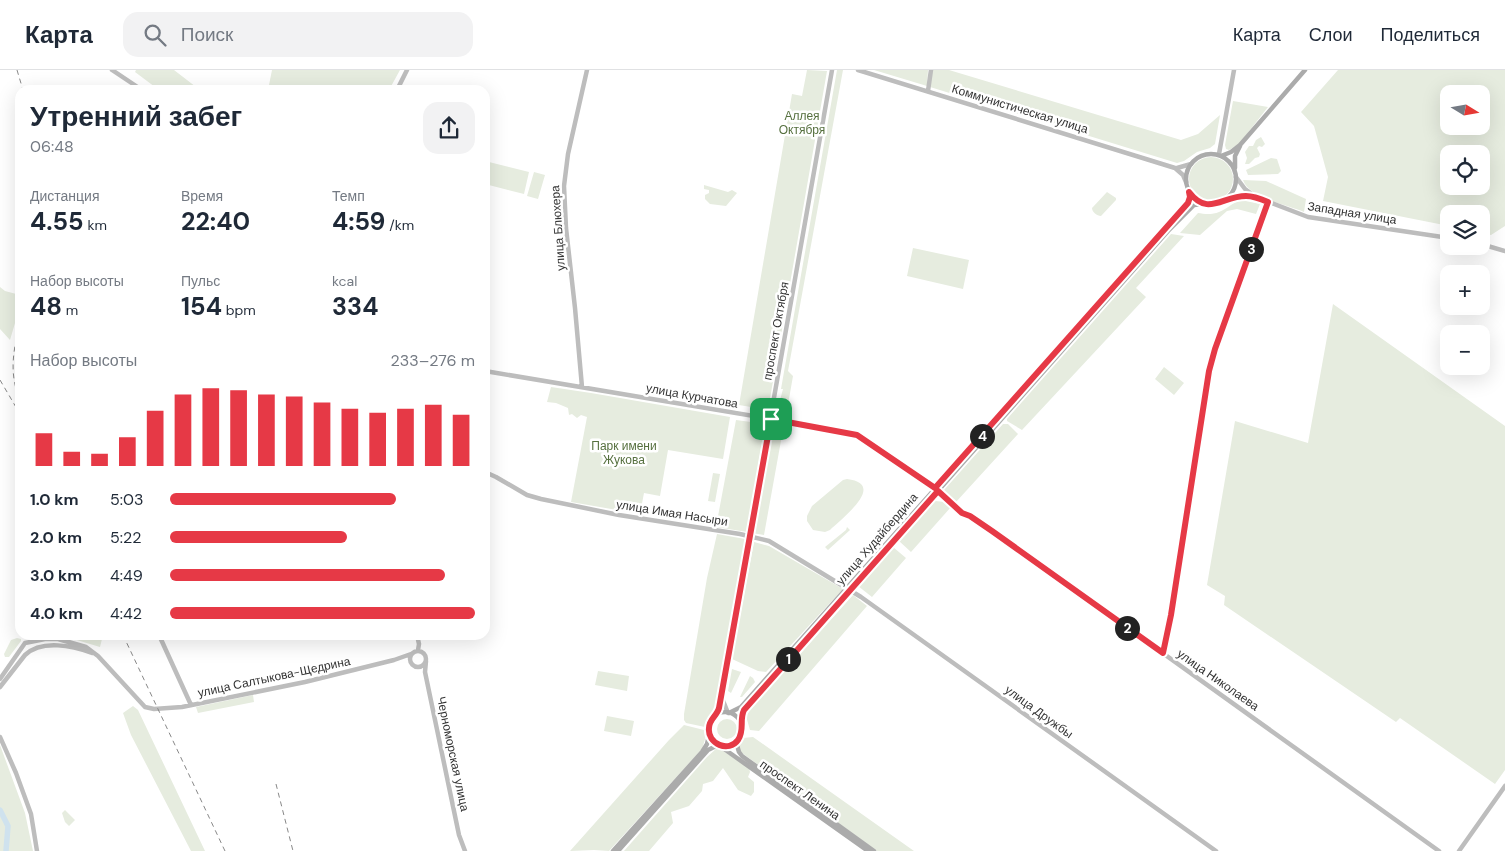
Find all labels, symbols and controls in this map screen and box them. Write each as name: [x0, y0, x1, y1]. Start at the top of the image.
search box: [123, 12, 473, 57]
text: Карта: [25, 19, 93, 50]
icon: search: [141, 21, 169, 49]
text: Поиск: [181, 22, 233, 47]
text: Карта: [1233, 23, 1281, 47]
text: Слои: [1309, 23, 1353, 47]
text: Поделиться: [1381, 23, 1480, 47]
street label: Коммунистическая улица: [950, 81, 1090, 137]
north arrow: [1440, 85, 1490, 135]
map controls: [1440, 85, 1490, 375]
text: Утренний забег: [30, 98, 242, 135]
button: share: [423, 102, 475, 154]
park label: Аллея Октября: [779, 108, 825, 138]
text: 06:48: [30, 136, 74, 157]
button: locate: [1440, 145, 1490, 195]
street label: улица Блюхера: [547, 184, 569, 271]
text: Дистанция: [30, 187, 100, 205]
text: Время: [181, 187, 223, 205]
text: Темп: [332, 187, 365, 205]
street label: Западная улица: [1306, 198, 1398, 228]
text: 4.55: [30, 205, 84, 238]
text: 22:40: [181, 205, 250, 238]
text: 4:59: [332, 205, 385, 238]
button: layers: [1440, 205, 1490, 255]
text: km: [84, 216, 107, 234]
text: /km: [385, 216, 414, 234]
pin: 3: [1238, 236, 1264, 262]
text: 3: [1247, 240, 1256, 258]
button: +: [1440, 265, 1490, 315]
text: Набор высоты: [30, 272, 124, 290]
text: Пульс: [181, 272, 220, 290]
text: kcal: [332, 272, 357, 290]
street label: проспект Октября: [759, 281, 793, 381]
text: 48: [30, 290, 62, 323]
text: 154: [181, 290, 222, 323]
text: 334: [332, 290, 378, 323]
text: m: [62, 301, 78, 319]
text: bpm: [222, 301, 256, 319]
button: −: [1440, 325, 1490, 375]
text: Набор высоты: [30, 350, 137, 371]
text: 233–276 m: [391, 350, 475, 371]
street label: улица Курчатова: [645, 380, 740, 412]
pin: [750, 398, 792, 440]
icon: arrive: [757, 405, 785, 433]
pin: 4: [970, 424, 994, 448]
text: 4: [978, 427, 987, 445]
park label: Парк имени Жукова: [591, 438, 657, 468]
text: 1.0 km: [30, 489, 79, 510]
text: 5:03: [110, 489, 143, 510]
street label: улица Худайбердина: [833, 489, 922, 588]
street label: улица Имая Насыри: [615, 496, 729, 530]
text: 2.0 km: [30, 527, 82, 548]
text: 5:22: [110, 527, 141, 548]
text: 3.0 km: [30, 565, 82, 586]
text: 4:49: [110, 565, 143, 586]
text: 4.0 km: [30, 603, 83, 624]
text: 4:42: [110, 603, 142, 624]
pin: 2: [1114, 616, 1140, 640]
text: 2: [1123, 619, 1132, 637]
pin: 1: [776, 646, 800, 672]
street label: улица Николаева: [1174, 646, 1262, 714]
text: 1: [786, 650, 791, 668]
street label: улица Салтыкова-Щедрина: [196, 653, 352, 701]
street label: улица Дружбы: [1002, 682, 1076, 742]
street label: Черноморская улица: [433, 695, 473, 813]
street label: проспект Ленина: [757, 756, 843, 824]

